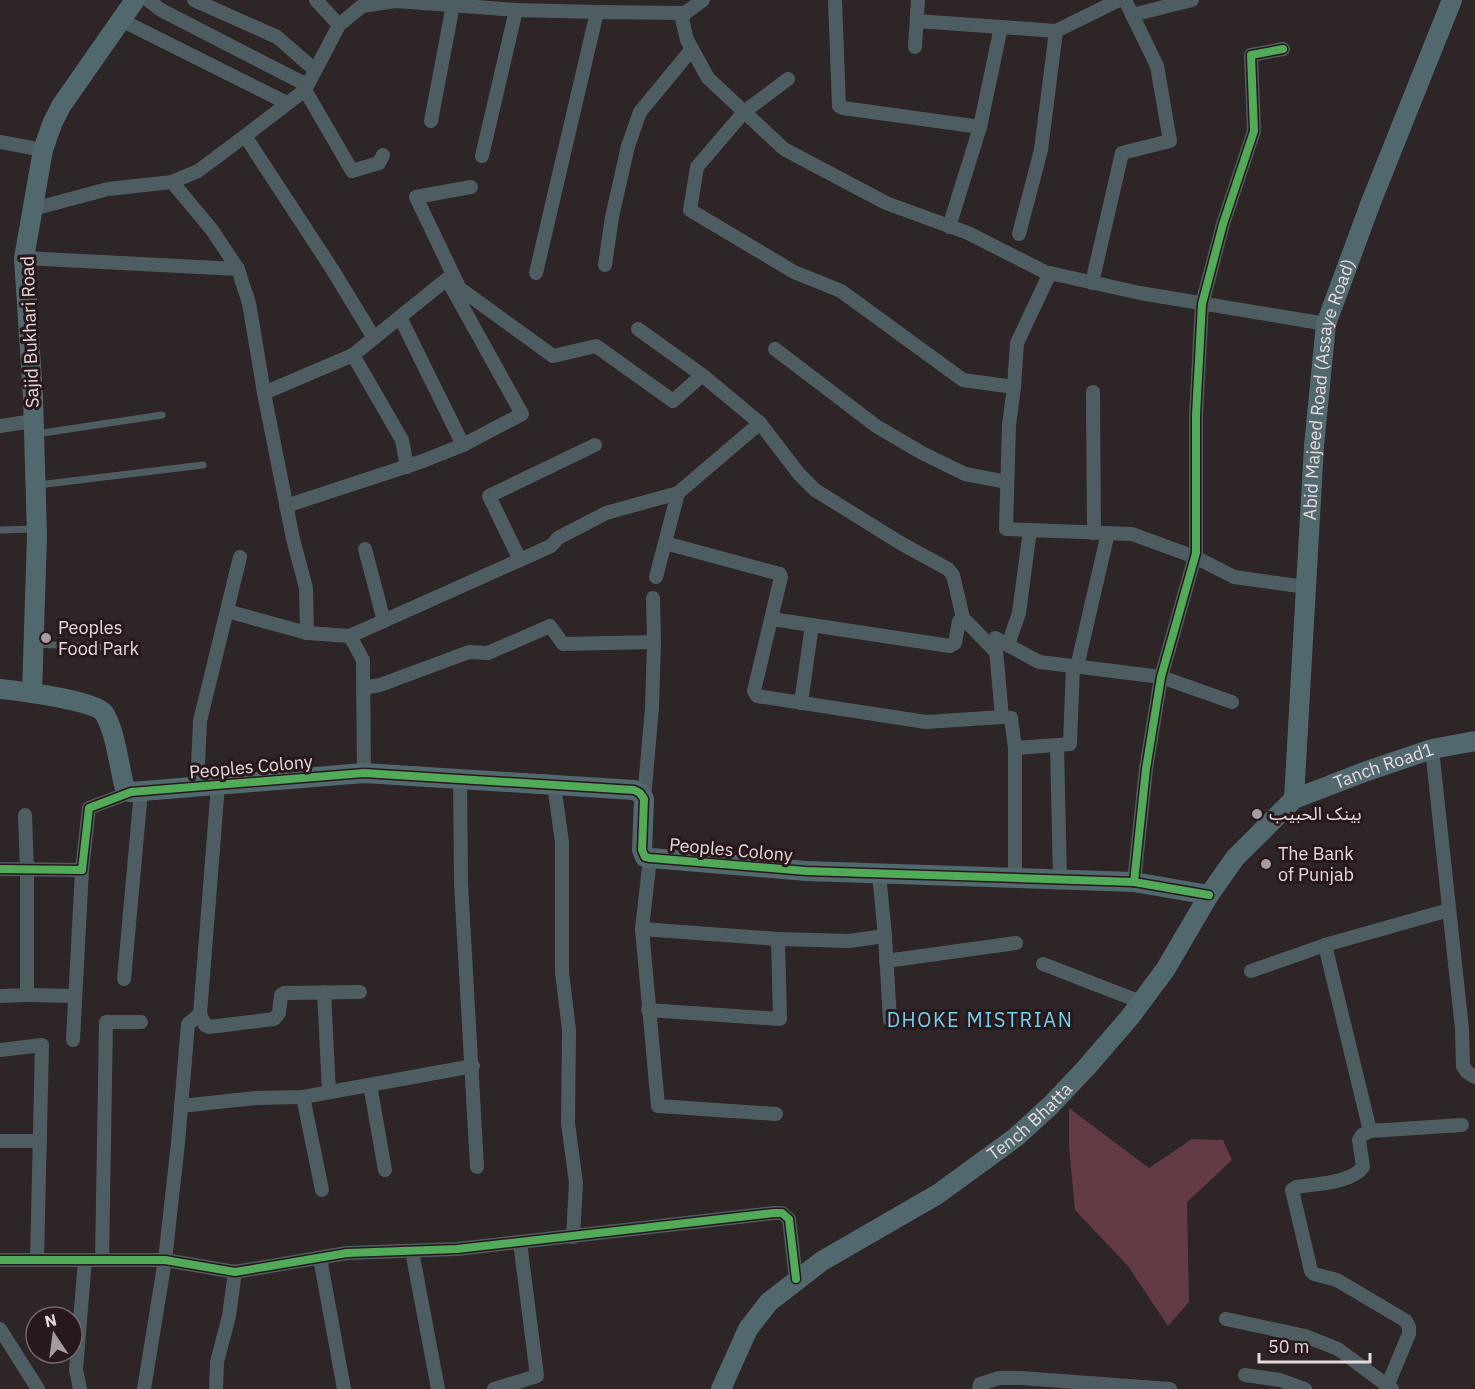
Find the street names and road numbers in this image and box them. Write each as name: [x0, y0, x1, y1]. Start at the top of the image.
street label: Sajid Bukhari Road: [15, 256, 44, 408]
street label: Abid Majeed Road (Assaye Road): [1298, 256, 1360, 521]
street label: Tanch Road1: [1330, 737, 1437, 794]
street label: Peoples Colony: [188, 750, 314, 783]
street label: Peoples Colony: [668, 833, 794, 866]
street label: Tench Bhatta: [982, 1077, 1077, 1165]

